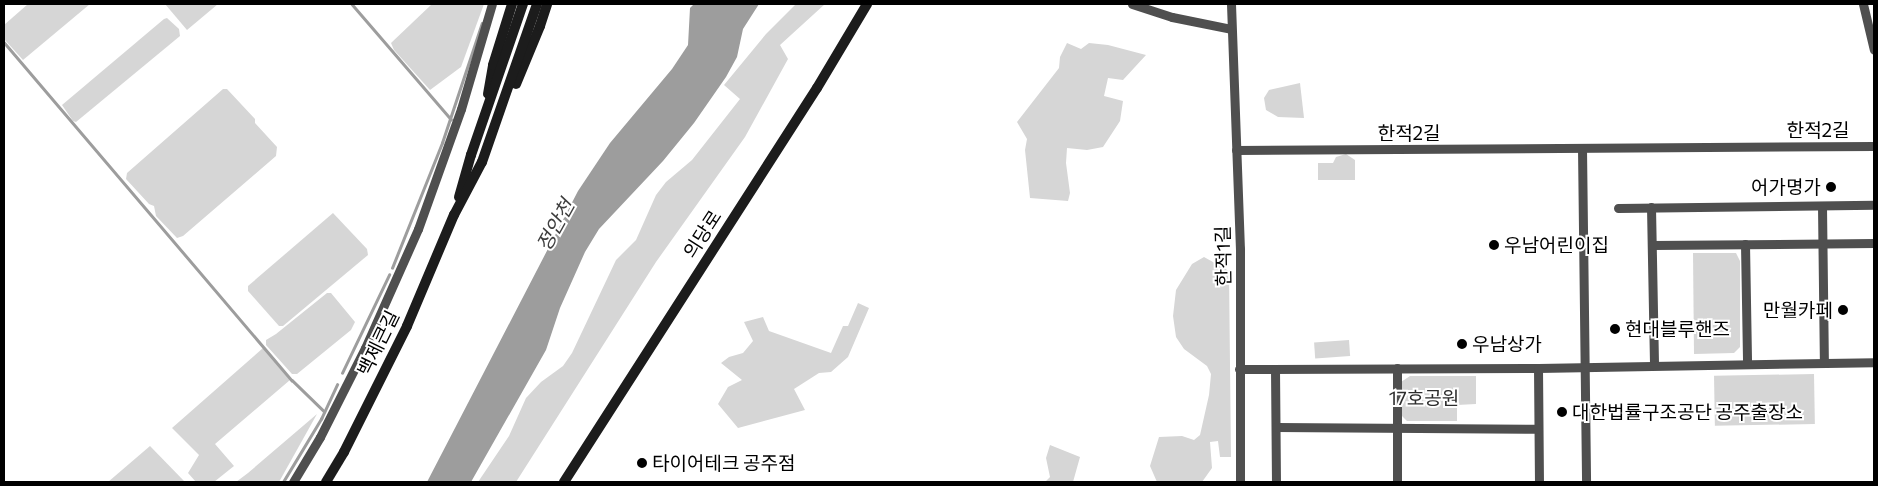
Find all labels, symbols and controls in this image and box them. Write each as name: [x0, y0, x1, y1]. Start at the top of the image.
street label: 한적2길: [1787, 119, 1849, 141]
street label: 한적2길: [1378, 122, 1440, 144]
place label: 어가명가: [1751, 176, 1821, 198]
marker: 어가명가: [1825, 181, 1837, 193]
water label: 정안천: [531, 195, 579, 255]
street label: 의당로: [678, 206, 726, 262]
street label: 한적1길: [1211, 226, 1235, 286]
place label: 우남어린이집: [1504, 234, 1609, 256]
marker: 우남어린이집: [1488, 239, 1500, 251]
place label: 만월카페: [1763, 299, 1833, 321]
marker: 만월카페: [1837, 304, 1849, 316]
street label: 백제큰길: [352, 307, 404, 379]
place label: 현대블루핸즈: [1625, 318, 1730, 340]
marker: 현대블루핸즈: [1609, 323, 1621, 335]
place label: 우남상가: [1472, 333, 1542, 355]
marker: 우남상가: [1456, 338, 1468, 350]
park label: 17호공원: [1389, 387, 1459, 409]
place label: 대한법률구조공단 공주출장소: [1572, 401, 1803, 423]
marker: 대한법률구조공단 공주출장소: [1556, 406, 1568, 418]
place label: 타이어테크 공주점: [652, 452, 795, 474]
marker: 타이어테크 공주점: [636, 457, 648, 469]

